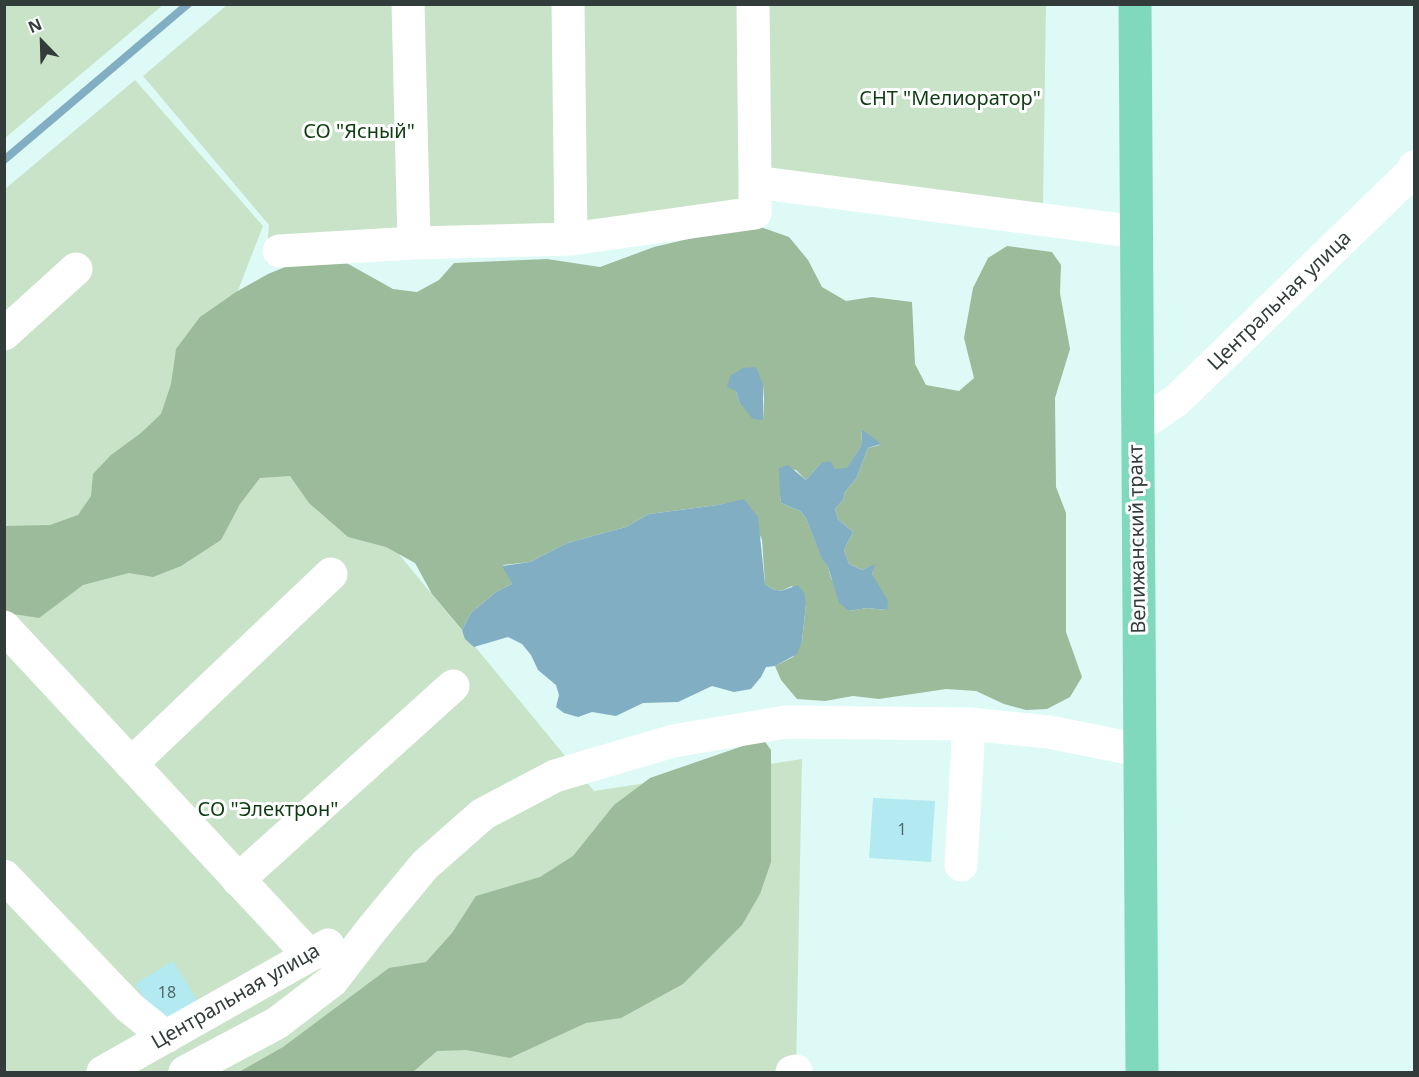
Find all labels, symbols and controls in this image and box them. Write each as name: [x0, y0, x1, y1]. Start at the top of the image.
north arrow: [12, 12, 72, 72]
text: N: [25, 13, 45, 38]
park label: СНТ "Мелиоратор": [859, 87, 1041, 111]
park label: СО "Ясный": [303, 120, 415, 144]
street label: Центральная улица: [1203, 226, 1357, 376]
street label: Велижанский тракт: [1124, 444, 1152, 634]
park label: СО "Электрон": [198, 798, 338, 822]
house number: 1: [897, 820, 907, 840]
street label: Центральная улица: [148, 939, 324, 1055]
house number: 18: [158, 983, 176, 1003]

